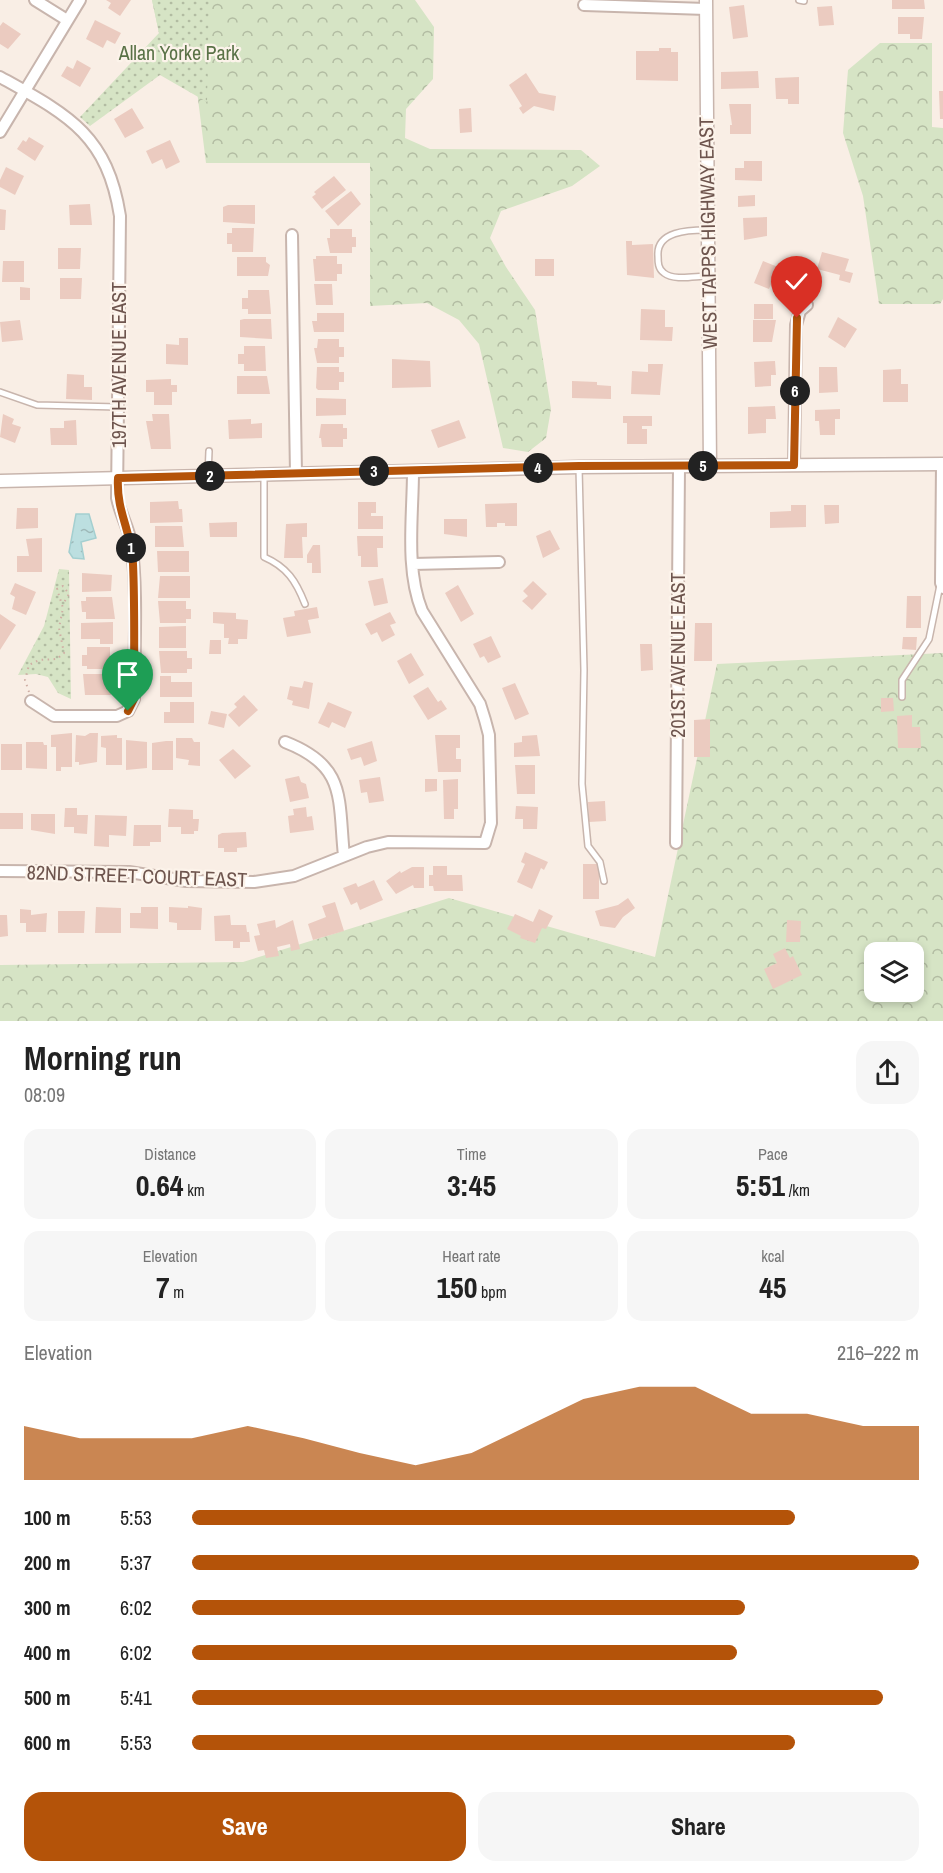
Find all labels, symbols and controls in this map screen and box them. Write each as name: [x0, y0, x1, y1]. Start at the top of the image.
park label: Allan Yorke Park: [118, 39, 240, 66]
street label: WEST TAPPS HIGHWAY EAST: [692, 117, 723, 349]
pin: [771, 256, 822, 318]
icon: check: [780, 265, 813, 298]
street label: 197TH AVENUE EAST: [105, 282, 132, 448]
pin: 6: [780, 376, 810, 406]
text: 6: [791, 380, 799, 402]
pin: 5: [688, 451, 718, 481]
pin: 4: [523, 453, 553, 483]
text: 5: [699, 455, 707, 477]
pin: 3: [359, 456, 389, 486]
text: 4: [534, 457, 542, 479]
text: 3: [370, 460, 378, 482]
pin: 2: [195, 461, 225, 491]
text: 2: [206, 465, 214, 487]
pin: 1: [116, 533, 146, 563]
text: 1: [127, 537, 135, 559]
street label: 201ST AVENUE EAST: [664, 572, 691, 738]
pin: [102, 649, 153, 711]
icon: arrive: [111, 658, 144, 691]
street label: 82ND STREET COURT EAST: [26, 858, 248, 893]
map controls: [864, 942, 924, 1002]
button: layers: [864, 942, 924, 1002]
text: Morning run: [24, 1036, 182, 1080]
button: share: [856, 1041, 919, 1104]
text: 08:09: [24, 1081, 65, 1108]
text: Distance: [144, 1143, 196, 1165]
text: Time: [457, 1143, 486, 1165]
text: Pace: [758, 1143, 788, 1165]
text: 0.64: [136, 1165, 184, 1205]
text: 3:45: [447, 1165, 496, 1205]
text: 5:51: [736, 1165, 785, 1205]
text: km: [184, 1179, 205, 1201]
text: /km: [785, 1179, 810, 1201]
text: Elevation: [143, 1245, 198, 1267]
text: Heart rate: [442, 1245, 501, 1267]
text: kcal: [761, 1245, 784, 1267]
text: 7: [156, 1267, 170, 1307]
text: 150: [436, 1267, 477, 1307]
text: 45: [759, 1267, 787, 1307]
text: m: [170, 1281, 184, 1303]
text: bpm: [477, 1281, 507, 1303]
text: Elevation: [24, 1339, 92, 1366]
text: 216–222 m: [837, 1339, 919, 1366]
text: 100 m: [24, 1504, 71, 1531]
text: 5:53: [120, 1504, 152, 1531]
text: 200 m: [24, 1549, 71, 1576]
text: 5:37: [120, 1549, 152, 1576]
text: 300 m: [24, 1594, 71, 1621]
text: 6:02: [120, 1594, 152, 1621]
text: 400 m: [24, 1639, 71, 1666]
text: 6:02: [120, 1639, 152, 1666]
text: 500 m: [24, 1684, 71, 1711]
text: 5:41: [120, 1684, 152, 1711]
text: 600 m: [24, 1729, 71, 1756]
text: 5:53: [120, 1729, 152, 1756]
button: Save: [24, 1792, 466, 1861]
button: Share: [478, 1792, 919, 1861]

